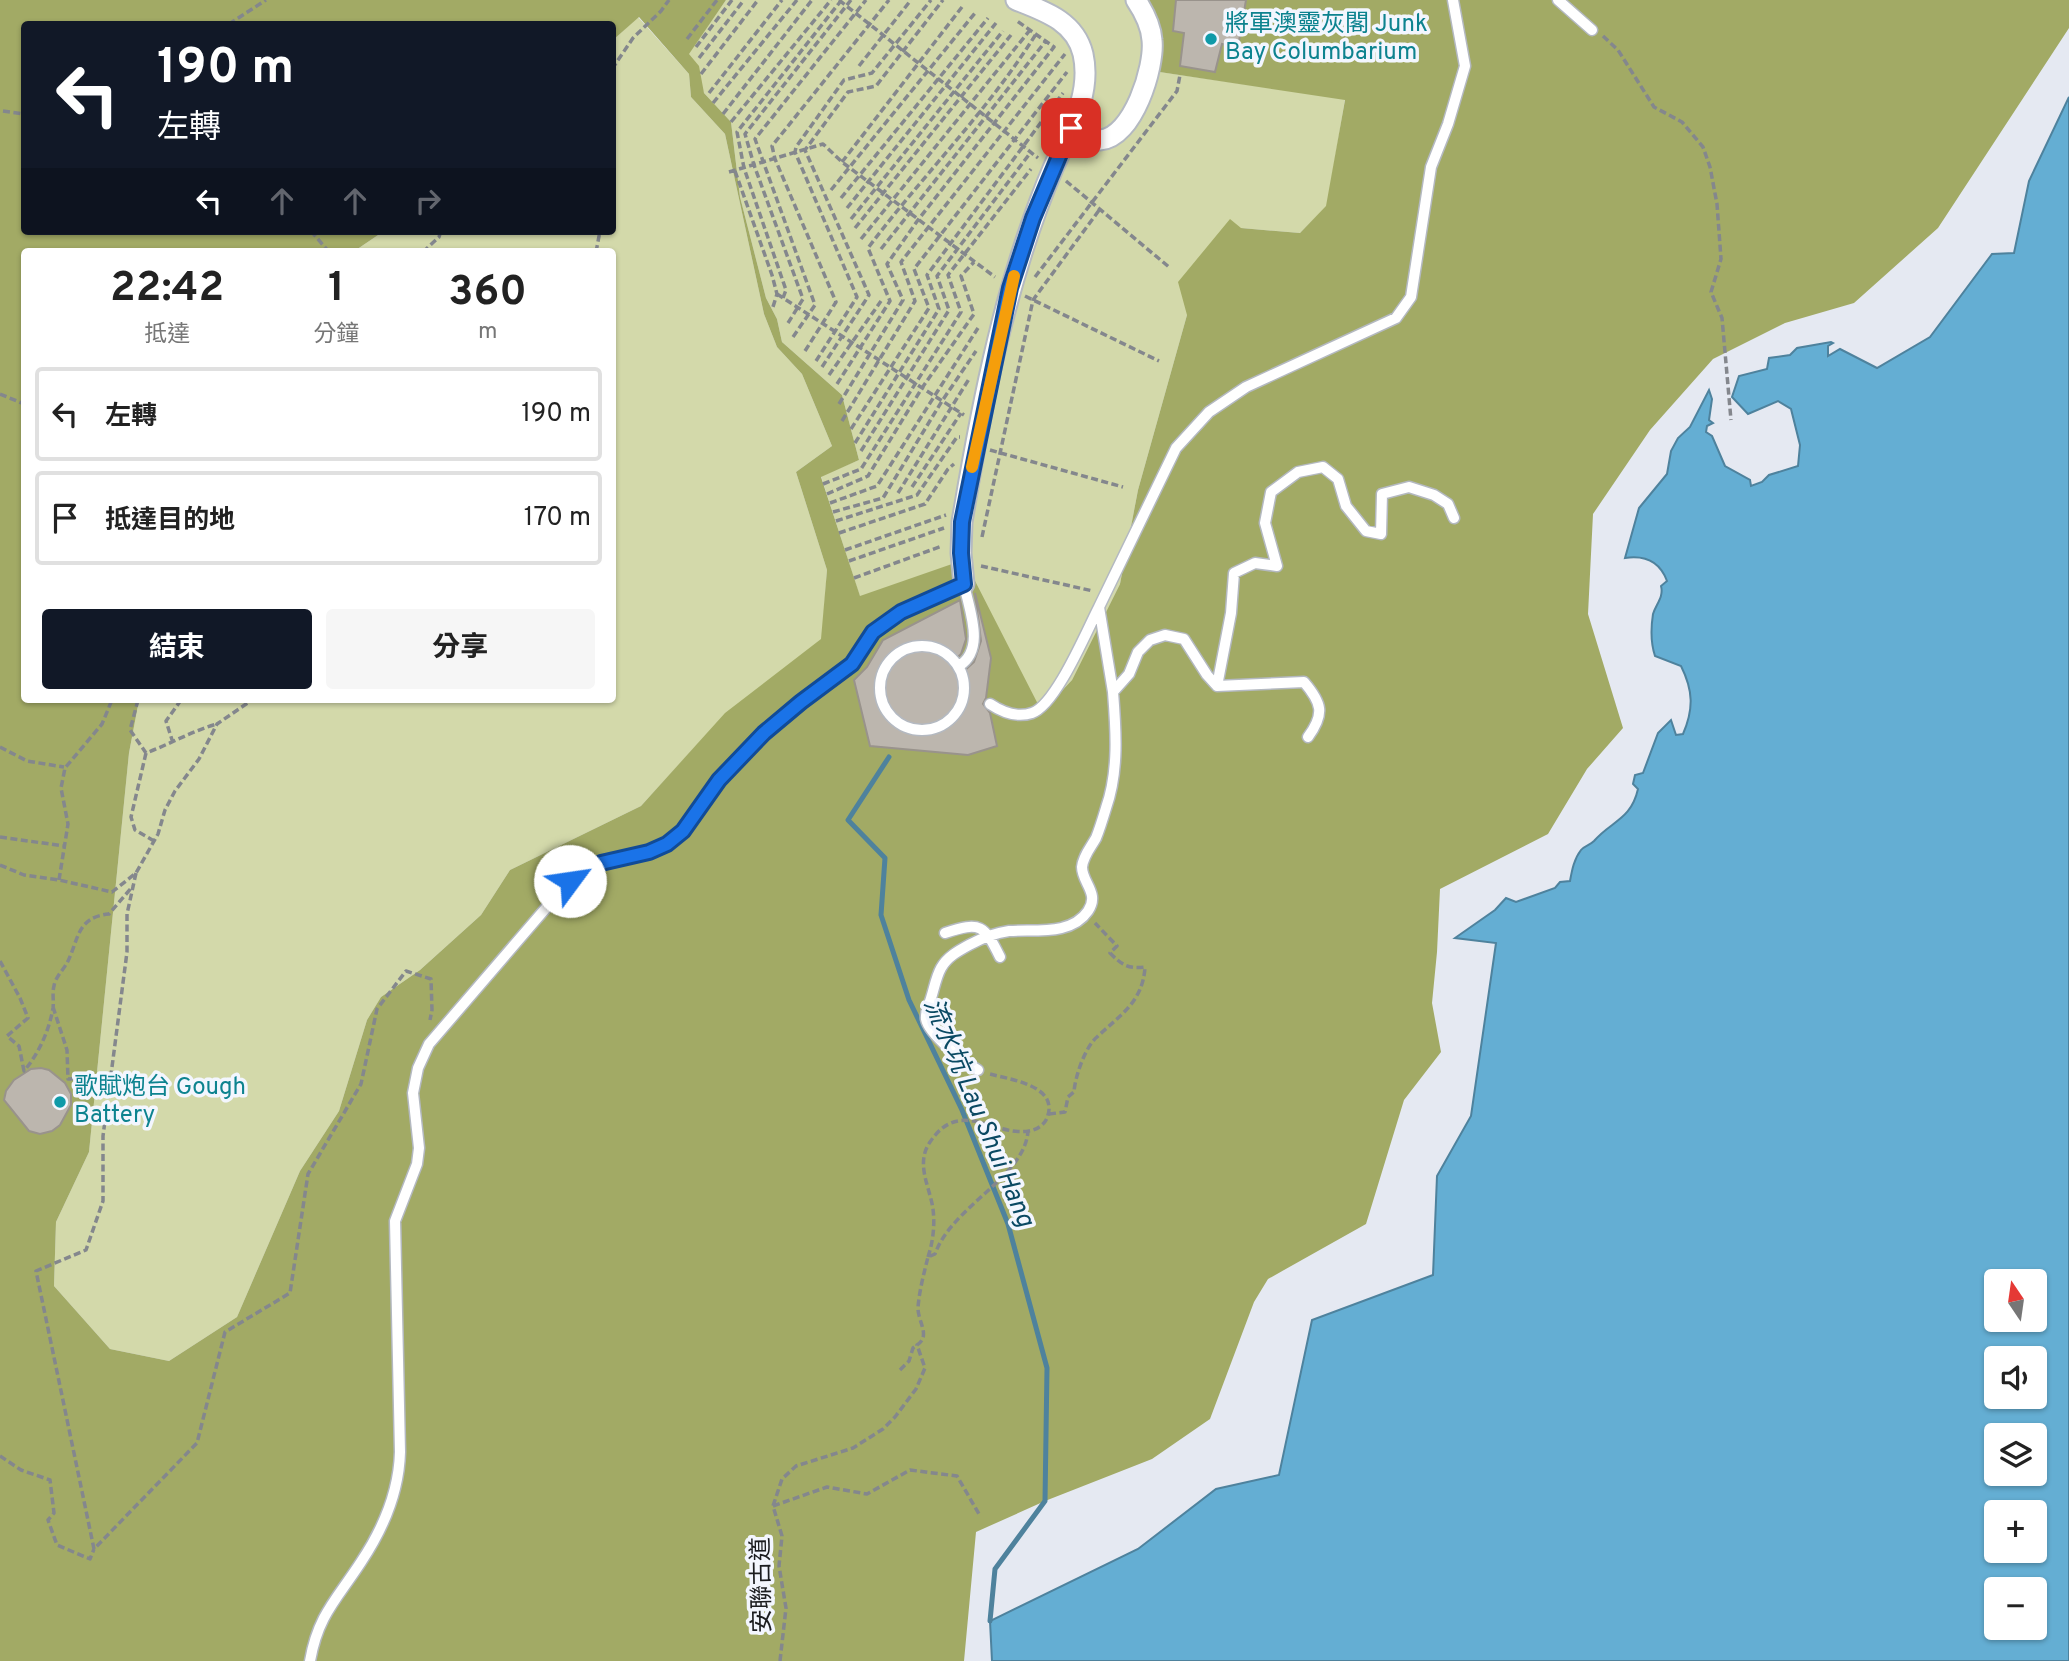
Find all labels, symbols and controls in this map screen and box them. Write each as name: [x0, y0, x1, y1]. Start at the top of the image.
place label: 將軍澳靈灰閣 Junk Bay Columbarium: [1225, 10, 1428, 68]
marker: 將軍澳靈灰閣 Junk Bay Columbarium: [1203, 31, 1219, 47]
text: 190 m: [157, 39, 294, 101]
icon: left: [42, 49, 133, 140]
pin: [1041, 98, 1101, 158]
text: 左轉: [157, 109, 221, 149]
icon: arrive: [1052, 109, 1090, 147]
icon: left: [190, 182, 228, 220]
icon: ahead: [263, 182, 301, 220]
icon: ahead: [336, 182, 374, 220]
icon: right: [409, 182, 447, 220]
text: 22:42: [110, 263, 224, 316]
text: 1: [328, 263, 345, 316]
text: 360: [448, 267, 527, 320]
text: m: [478, 318, 497, 347]
text: 抵達: [144, 321, 190, 350]
text: 分鐘: [313, 321, 359, 350]
icon: left: [46, 395, 84, 433]
text: 190 m: [521, 398, 591, 431]
text: 左轉: [105, 401, 157, 434]
icon: arrive: [46, 499, 84, 537]
text: 170 m: [524, 502, 591, 535]
text: 抵達目的地: [105, 505, 235, 538]
button: 結束: [42, 609, 312, 689]
button: 分享: [326, 609, 595, 689]
position arrow: [533, 844, 607, 918]
water label: 流水坑 Lau Shui Hang: [915, 994, 1041, 1233]
place label: 歌賦炮台 Gough Battery: [74, 1073, 246, 1131]
marker: 歌賦炮台 Gough Battery: [52, 1094, 68, 1110]
north arrow: [1984, 1269, 2048, 1332]
map controls: [1984, 1269, 2047, 1640]
button: sound: [1984, 1346, 2047, 1409]
button: layers: [1984, 1423, 2047, 1486]
button: +: [1984, 1500, 2047, 1563]
street label: 安聯古道: [747, 1537, 779, 1633]
button: −: [1984, 1577, 2047, 1640]

